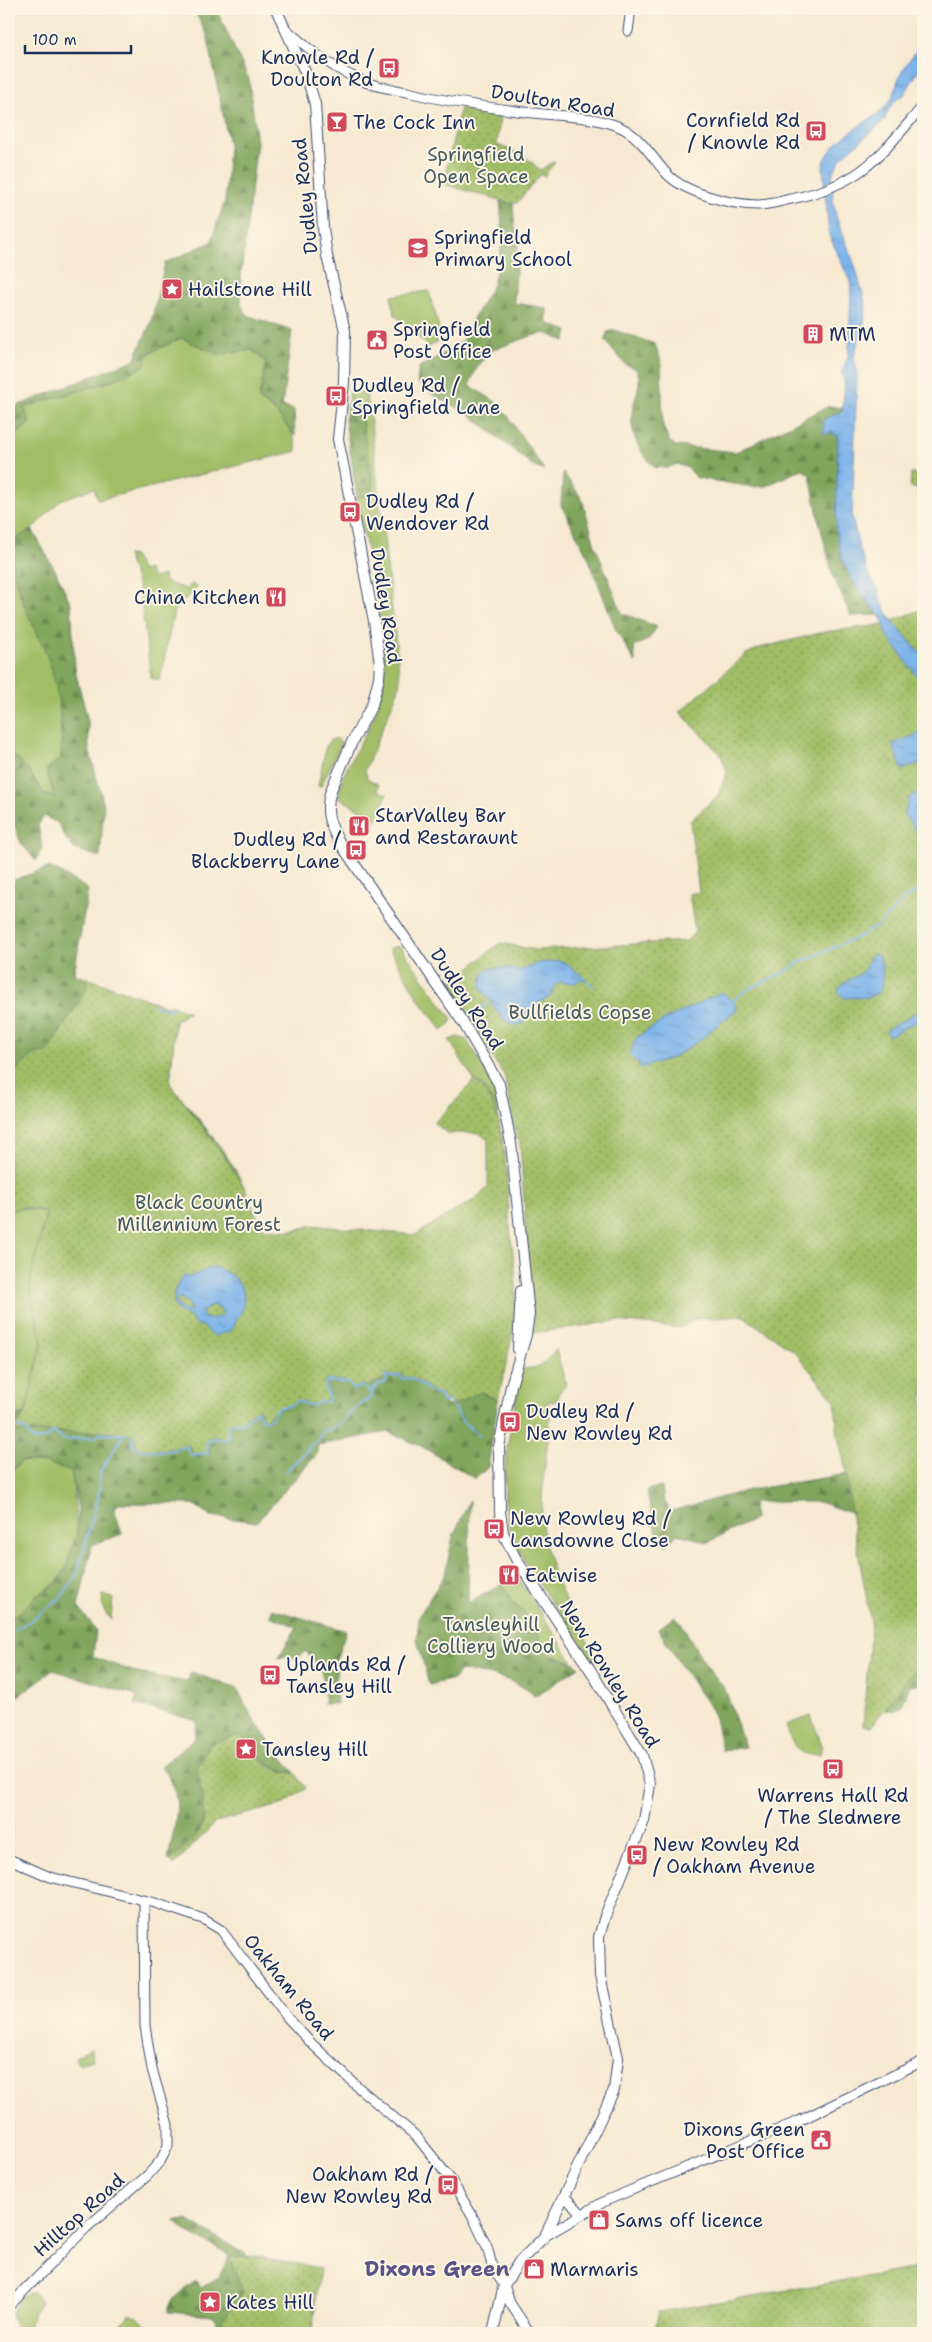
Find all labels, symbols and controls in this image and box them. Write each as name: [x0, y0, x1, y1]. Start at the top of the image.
scale bar: [25, 22, 131, 54]
text: 100 m: [32, 30, 77, 50]
place label: Knowle Rd / Doulton Rd: [261, 45, 375, 92]
bus stop icon: Knowle Rd / Doulton Rd: [377, 56, 401, 80]
street label: Doulton Road: [489, 79, 617, 123]
place label: Cornfield Rd / Knowle Rd: [686, 108, 800, 155]
bar icon: The Cock Inn: [325, 110, 349, 134]
place label: The Cock Inn: [353, 110, 475, 135]
bus stop icon: Cornfield Rd / Knowle Rd: [804, 119, 828, 143]
street label: Dudley Road: [286, 137, 324, 255]
park label: Springfield Open Space: [423, 142, 529, 189]
place label: Springfield Primary School: [434, 225, 572, 272]
school or university icon: Springfield Primary School: [406, 236, 430, 260]
place icon: Hailstone Hill: [160, 277, 184, 301]
place label: Hailstone Hill: [188, 277, 312, 302]
place label: Springfield Post Office: [393, 317, 492, 364]
building icon: MTM: [801, 322, 825, 346]
place label: MTM: [829, 322, 876, 347]
public building icon: Springfield Post Office: [365, 328, 389, 352]
place label: Dudley Rd / Springfield Lane: [352, 373, 500, 420]
bus stop icon: Dudley Rd / Springfield Lane: [324, 384, 348, 408]
place label: Dudley Rd / Wendover Rd: [366, 489, 489, 536]
bus stop icon: Dudley Rd / Wendover Rd: [338, 500, 362, 524]
street label: Dudley Road: [365, 546, 407, 666]
place label: China Kitchen: [134, 585, 260, 610]
restaurant icon: China Kitchen: [264, 585, 288, 609]
place label: StarValley Bar and Restaraunt: [375, 803, 518, 850]
restaurant icon: StarValley Bar and Restaraunt: [347, 814, 371, 838]
place label: Dudley Rd / Blackberry Lane: [191, 827, 342, 874]
bus stop icon: Dudley Rd / Blackberry Lane: [344, 838, 368, 862]
street label: Dudley Road: [425, 943, 509, 1055]
park label: Bullfields Copse: [509, 1000, 651, 1025]
park label: Black Country Millennium Forest: [117, 1190, 281, 1237]
place label: Dudley Rd / New Rowley Rd: [526, 1399, 672, 1446]
bus stop icon: Dudley Rd / New Rowley Rd: [498, 1410, 522, 1434]
place label: New Rowley Rd / Lansdowne Close: [510, 1506, 672, 1553]
bus stop icon: New Rowley Rd / Lansdowne Close: [482, 1517, 506, 1541]
restaurant icon: Eatwise: [497, 1563, 521, 1587]
place label: Eatwise: [525, 1563, 598, 1588]
street label: New Rowley Road: [554, 1596, 666, 1752]
park label: Tansleyhill Colliery Wood: [427, 1612, 555, 1659]
place label: Uplands Rd / Tansley Hill: [286, 1652, 406, 1699]
bus stop icon: Uplands Rd / Tansley Hill: [258, 1663, 282, 1687]
place icon: Tansley Hill: [234, 1737, 258, 1761]
place label: Tansley Hill: [262, 1737, 368, 1762]
bus stop icon: Warrens Hall Rd / The Sledmere: [821, 1757, 845, 1781]
place label: Warrens Hall Rd / The Sledmere: [757, 1783, 909, 1830]
place label: New Rowley Rd / Oakham Avenue: [653, 1832, 815, 1879]
bus stop icon: New Rowley Rd / Oakham Avenue: [625, 1843, 649, 1867]
street label: Oakham Road: [238, 1929, 340, 2045]
place label: Dixons Green Post Office: [683, 2117, 805, 2164]
public building icon: Dixons Green Post Office: [809, 2128, 833, 2152]
place label: Oakham Rd / New Rowley Rd: [286, 2162, 434, 2209]
street label: Hilltop Road: [28, 2168, 130, 2262]
bus stop icon: Oakham Rd / New Rowley Rd: [436, 2173, 460, 2197]
shop icon: Sams off licence: [587, 2208, 611, 2232]
place label: Sams off licence: [615, 2208, 763, 2233]
district label: Dixons Green: [364, 2255, 510, 2283]
shop icon: Marmaris: [522, 2257, 546, 2281]
place label: Marmaris: [550, 2257, 639, 2282]
place icon: Kates Hill: [198, 2290, 222, 2314]
place label: Kates Hill: [226, 2290, 314, 2315]

